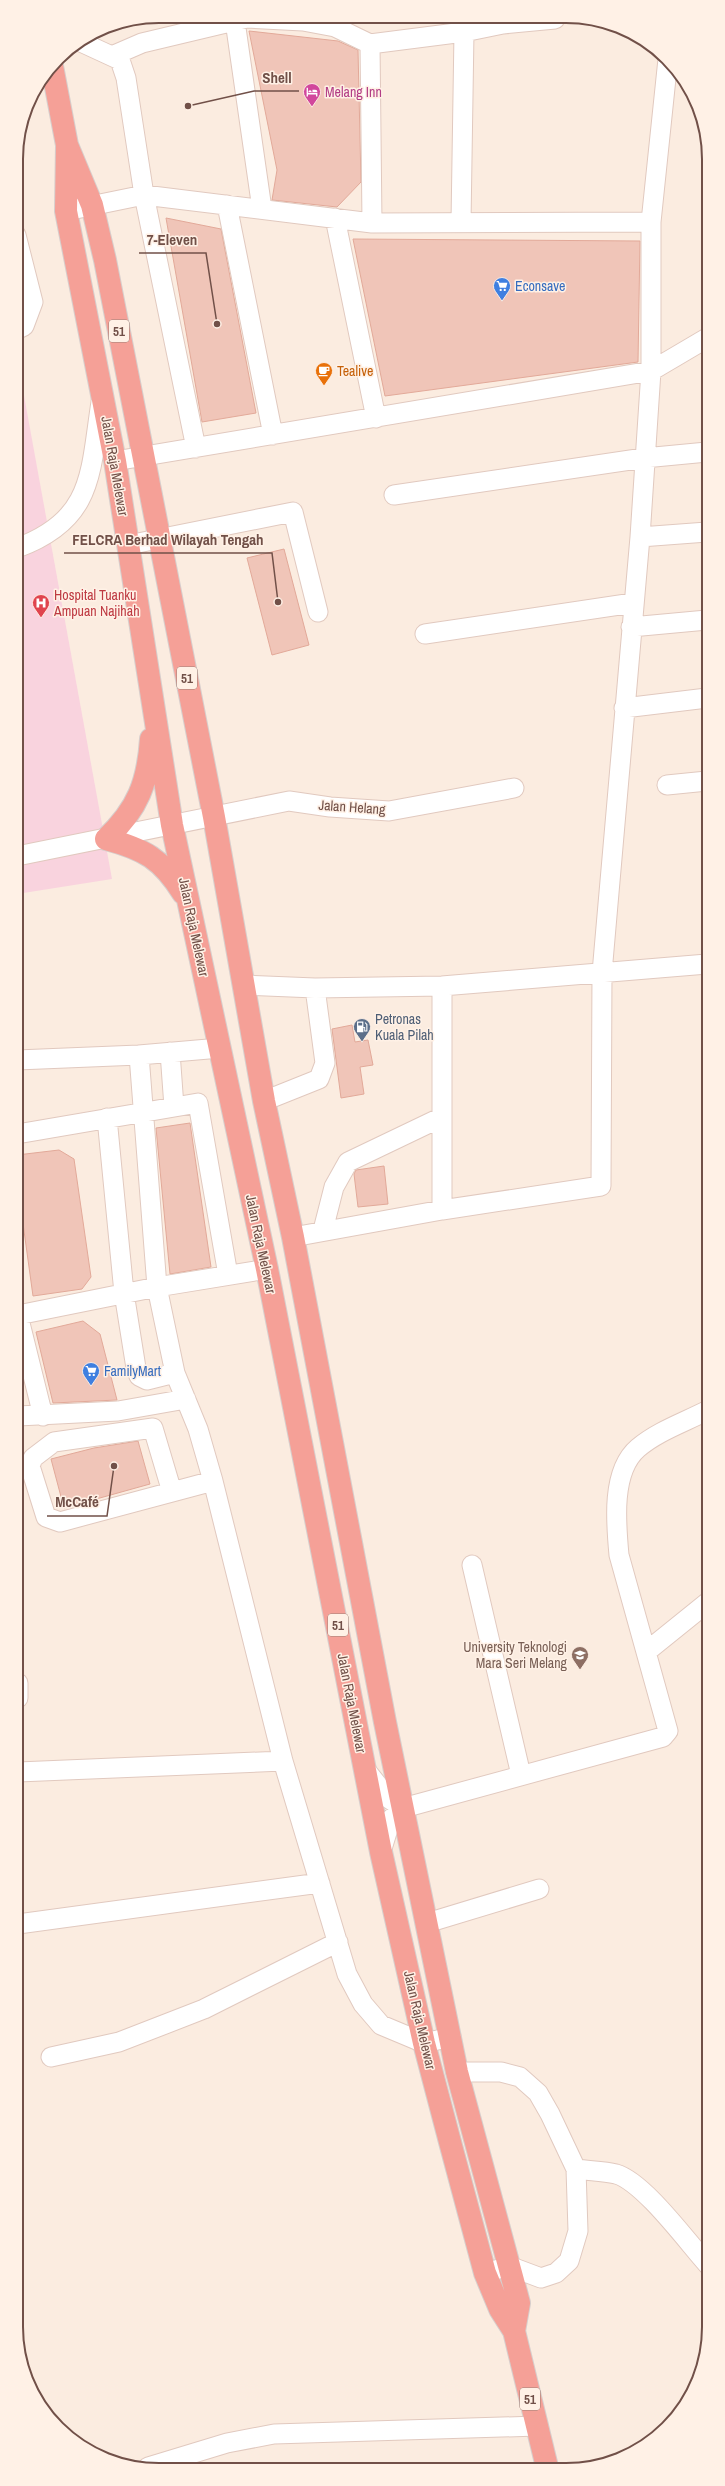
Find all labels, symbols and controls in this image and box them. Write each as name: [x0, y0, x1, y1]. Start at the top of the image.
callout: Shell: [254, 64, 299, 91]
text: Shell: [262, 67, 292, 88]
hotel icon: Melang Inn: [302, 82, 322, 107]
place label: Melang Inn: [325, 83, 382, 101]
callout: 7-Eleven: [139, 226, 206, 253]
text: 7-Eleven: [147, 229, 197, 250]
supermarket icon: Econsave: [492, 276, 512, 301]
place label: Econsave: [515, 277, 565, 295]
road number: 51: [109, 320, 129, 342]
cafe icon: Tealive: [314, 361, 334, 386]
place label: Tealive: [337, 362, 373, 380]
street label: Jalan Raja Melewar: [97, 415, 133, 517]
callout: FELCRA Berhad Wilayah Tengah: [64, 526, 272, 553]
text: FELCRA Berhad Wilayah Tengah: [72, 529, 264, 550]
place label: Hospital Tuanku Ampuan Najihah: [53, 586, 140, 620]
hospital icon: Hospital Tuanku Ampuan Najihah: [31, 593, 51, 618]
road number: 51: [177, 667, 197, 689]
street label: Jalan Helang: [318, 796, 387, 818]
street label: Jalan Raja Melewar: [175, 876, 213, 978]
place label: Petronas Kuala Pilah: [375, 1010, 434, 1044]
fuel station icon: Petronas Kuala Pilah: [352, 1017, 372, 1042]
street label: Jalan Raja Melewar: [242, 1193, 280, 1295]
supermarket icon: FamilyMart: [81, 1361, 101, 1386]
place label: FamilyMart: [104, 1362, 161, 1380]
callout: McCafé: [47, 1489, 107, 1516]
text: McCafé: [55, 1491, 99, 1512]
road number: 51: [328, 1614, 348, 1636]
place label: University Teknologi Mara Seri Melang: [463, 1638, 568, 1672]
school or university icon: University Teknologi Mara Seri Melang: [570, 1645, 590, 1670]
street label: Jalan Raja Melewar: [334, 1652, 370, 1754]
street label: Jalan Raja Melewar: [400, 1969, 440, 2071]
road number: 51: [520, 2388, 540, 2410]

